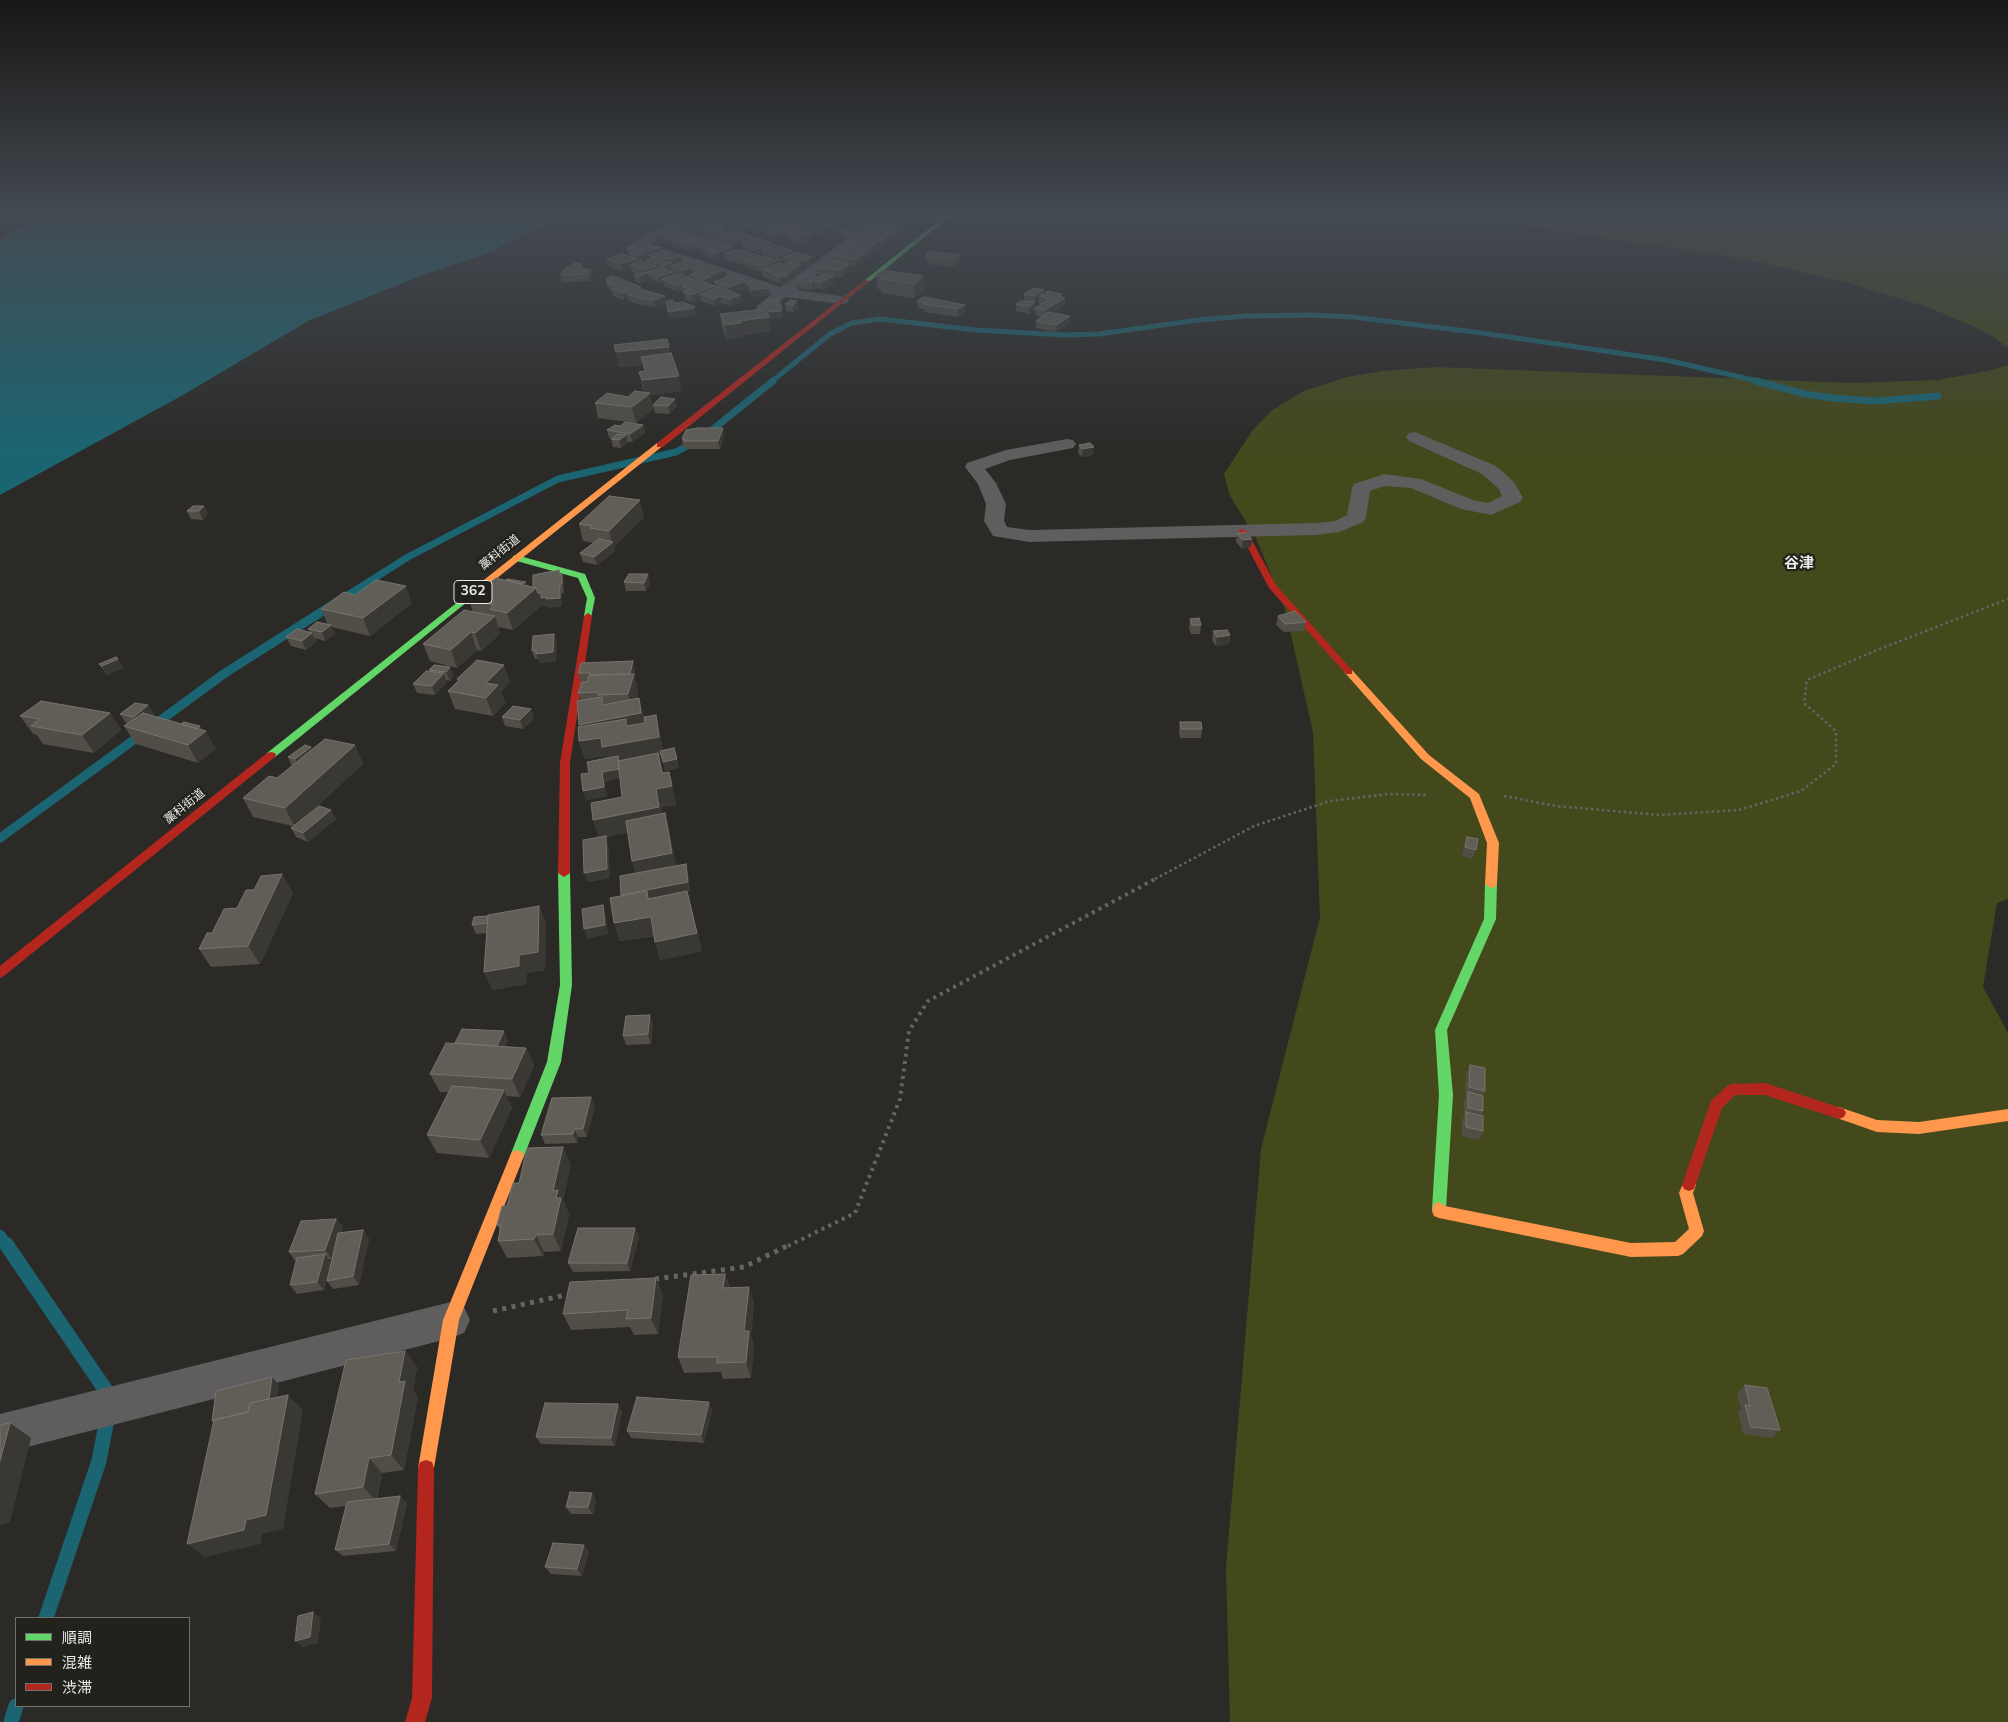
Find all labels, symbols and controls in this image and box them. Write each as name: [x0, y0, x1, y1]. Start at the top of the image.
street label: 藁科街道: [477, 532, 523, 574]
district label: 谷津: [1784, 555, 1814, 573]
road number: 362: [454, 580, 492, 604]
street label: 藁科街道: [162, 786, 208, 828]
legend: [15, 1617, 190, 1707]
text: 順調: [62, 1628, 92, 1648]
text: 混雑: [62, 1653, 92, 1673]
text: 渋滞: [62, 1678, 92, 1698]

